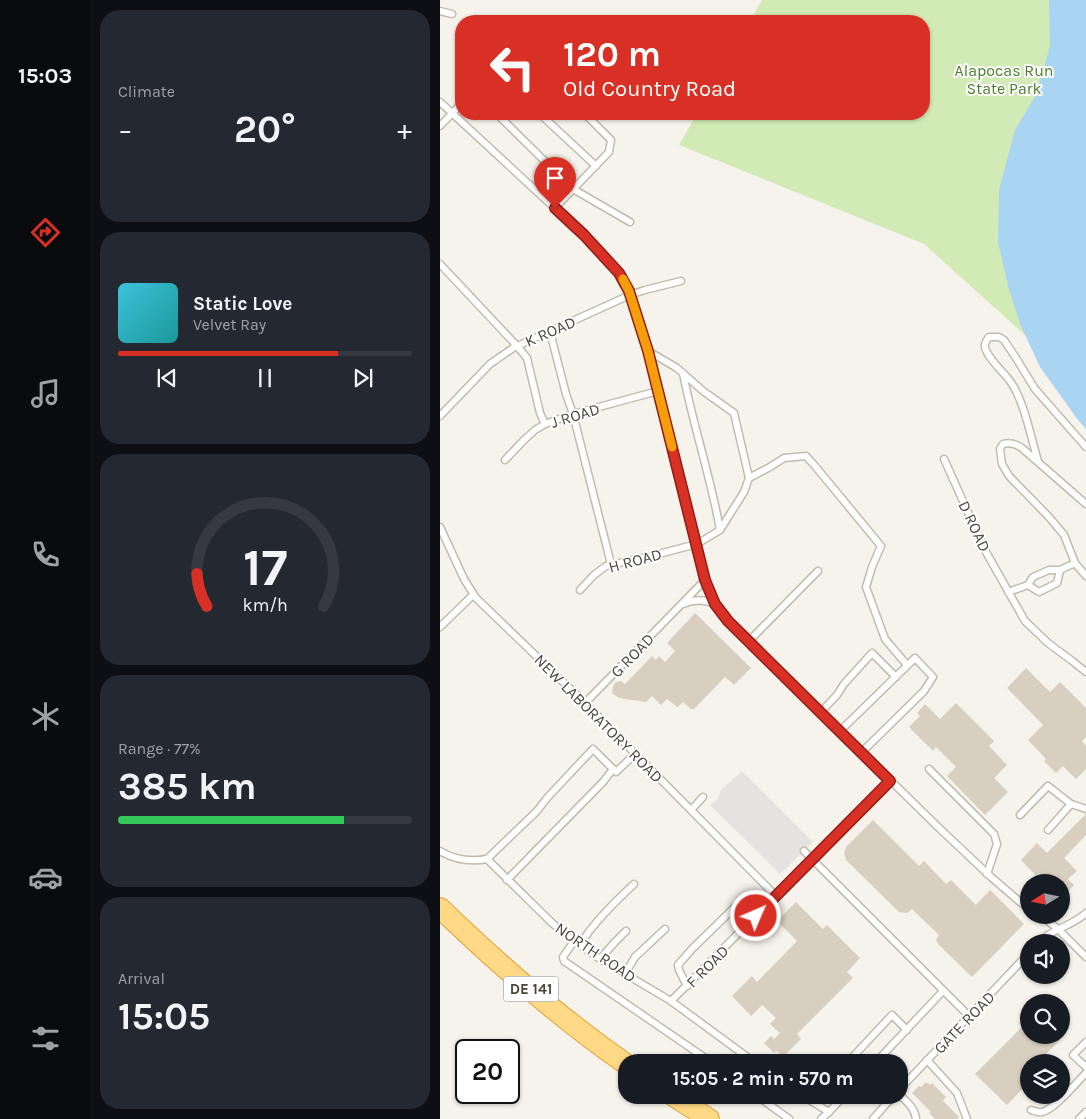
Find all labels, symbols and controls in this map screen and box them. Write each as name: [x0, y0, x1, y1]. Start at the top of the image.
text: 120 m: [563, 34, 661, 75]
icon: left: [480, 35, 545, 100]
park label: Alapocas Run State Park: [955, 61, 1054, 98]
text: 15:03: [18, 63, 72, 89]
text: Old Country Road: [563, 76, 736, 102]
text: Climate: [118, 82, 175, 101]
text: 20°: [234, 107, 296, 152]
text: −: [118, 113, 133, 146]
text: +: [397, 113, 412, 146]
pin: [534, 157, 576, 208]
icon: arrive: [541, 164, 569, 192]
icon: directions: [28, 215, 63, 250]
text: Static Love: [193, 293, 292, 315]
street label: K ROAD: [522, 312, 578, 351]
text: Velvet Ray: [193, 315, 266, 334]
icon: previous: [153, 364, 181, 392]
icon: pause: [251, 364, 279, 392]
icon: next: [349, 364, 377, 392]
icon: music: [28, 376, 63, 411]
street label: J ROAD: [548, 399, 602, 432]
street label: D ROAD: [954, 498, 995, 555]
icon: phone: [28, 537, 63, 572]
text: 17: [243, 537, 287, 598]
street label: H ROAD: [606, 544, 664, 577]
text: km/h: [242, 595, 288, 616]
street label: G ROAD: [607, 629, 658, 681]
street label: NEW LABORATORY ROAD: [530, 650, 667, 787]
icon: climate: [28, 699, 63, 734]
text: Range · 77%: [118, 739, 201, 758]
text: 385 km: [118, 764, 256, 809]
icon: car: [28, 860, 63, 895]
north arrow: [1020, 874, 1070, 924]
map controls: [1020, 874, 1070, 1104]
position arrow: [729, 889, 781, 941]
street label: NORTH ROAD: [552, 918, 640, 986]
button: sound: [1020, 934, 1070, 984]
street label: F ROAD: [682, 941, 732, 991]
text: Arrival: [118, 969, 165, 988]
road number: DE 141: [504, 976, 558, 1002]
street label: GATE ROAD: [930, 987, 999, 1058]
text: 15:05: [118, 994, 210, 1039]
button: search: [1020, 994, 1070, 1044]
icon: filters: [28, 1021, 63, 1056]
speed limit sign: 20: [455, 1039, 520, 1104]
button: layers: [1020, 1054, 1070, 1104]
text: 15:05 · 2 min · 570 m: [672, 1068, 854, 1090]

